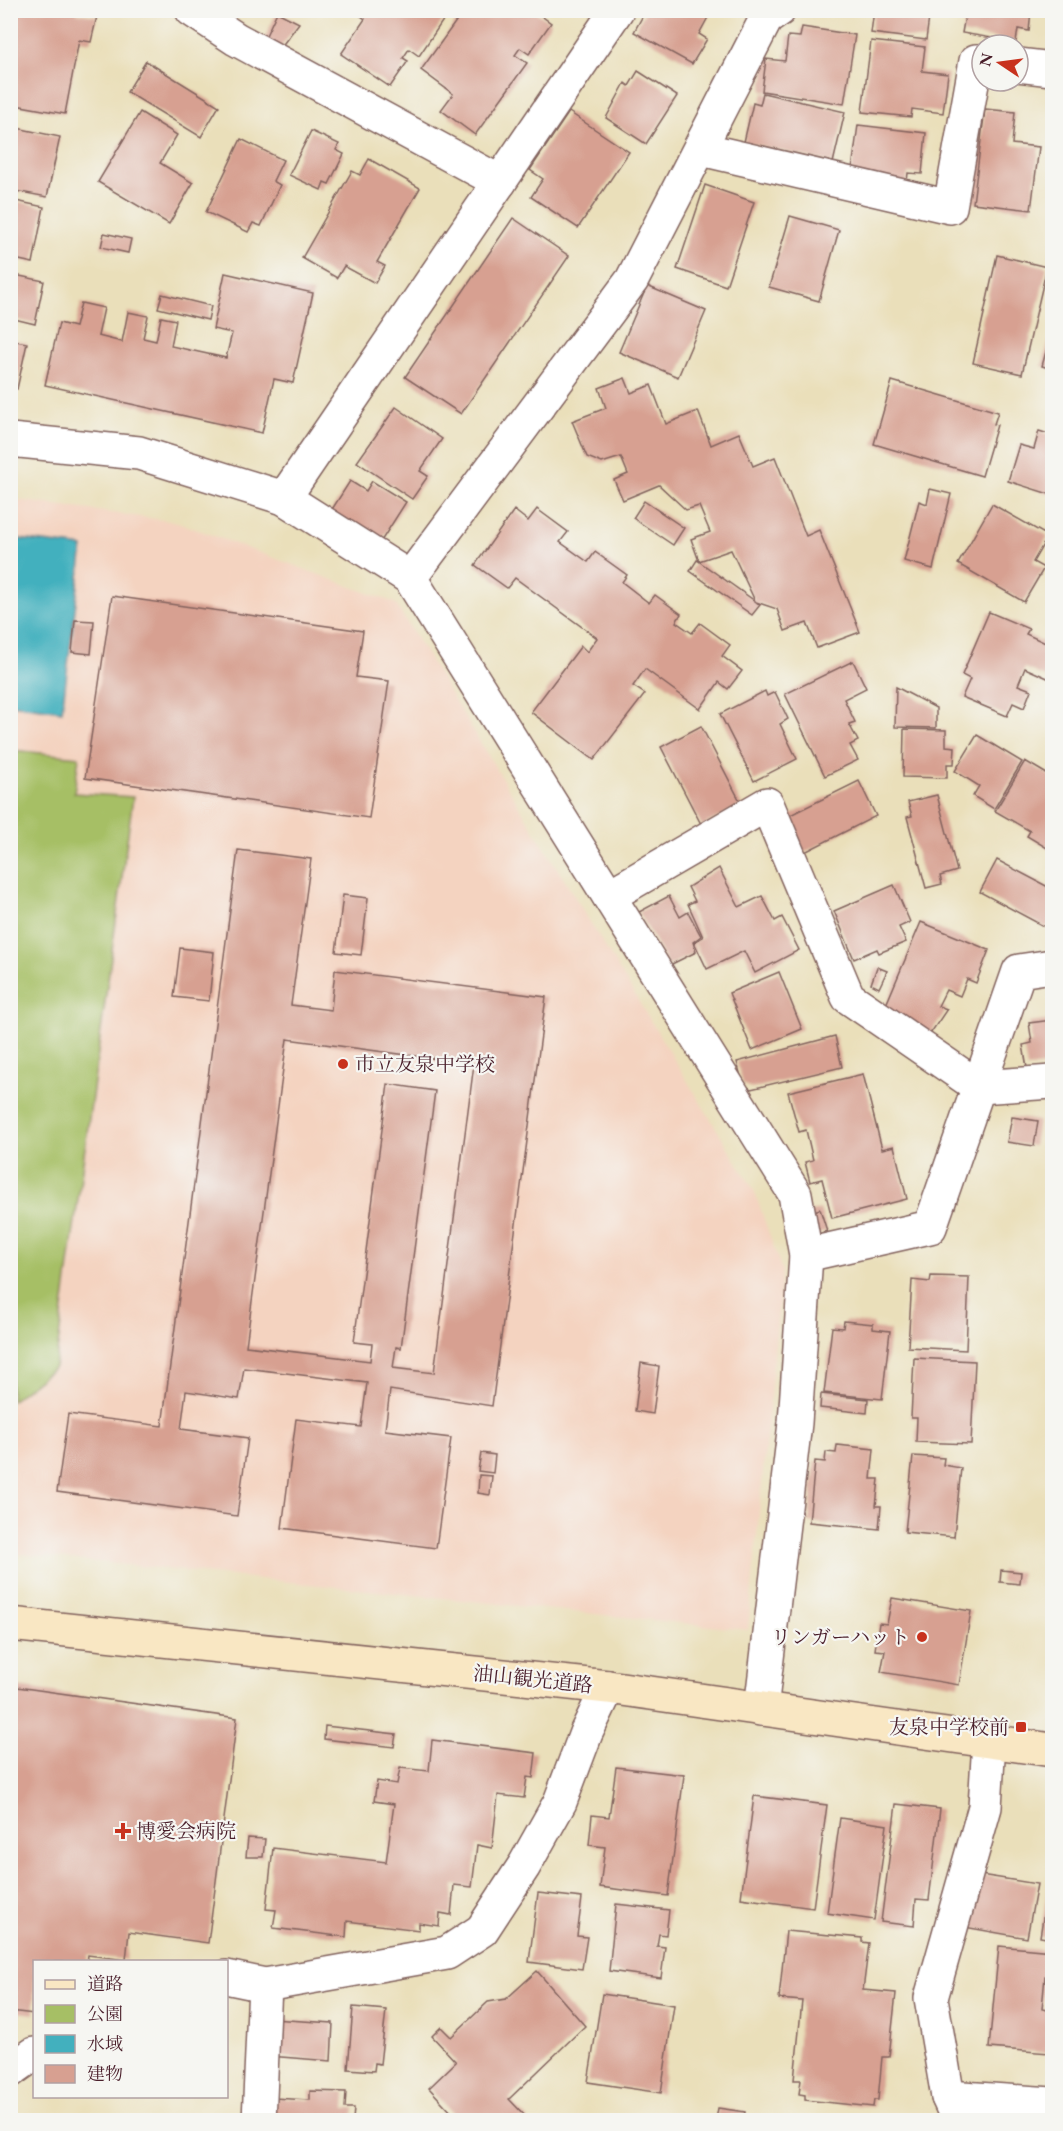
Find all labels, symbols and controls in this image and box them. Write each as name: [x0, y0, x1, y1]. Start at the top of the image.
north arrow: [970, 33, 1030, 93]
text: N: [974, 51, 998, 68]
place label: 市立友泉中学校: [355, 1051, 495, 1077]
marker: 市立友泉中学校: [336, 1057, 350, 1071]
place label: リンガーハット: [771, 1624, 910, 1650]
marker: リンガーハット: [915, 1630, 929, 1644]
street label: 油山観光道路: [472, 1660, 594, 1698]
place label: 友泉中学校前: [889, 1714, 1009, 1740]
marker: 友泉中学校前: [1014, 1720, 1028, 1734]
place label: 博愛会病院: [136, 1818, 236, 1844]
marker: 博愛会病院: [114, 1822, 132, 1840]
legend: [33, 1960, 228, 2098]
text: 道路: [87, 1972, 123, 1995]
text: 公園: [87, 2002, 123, 2025]
text: 水域: [87, 2032, 123, 2055]
text: 建物: [87, 2062, 123, 2085]

